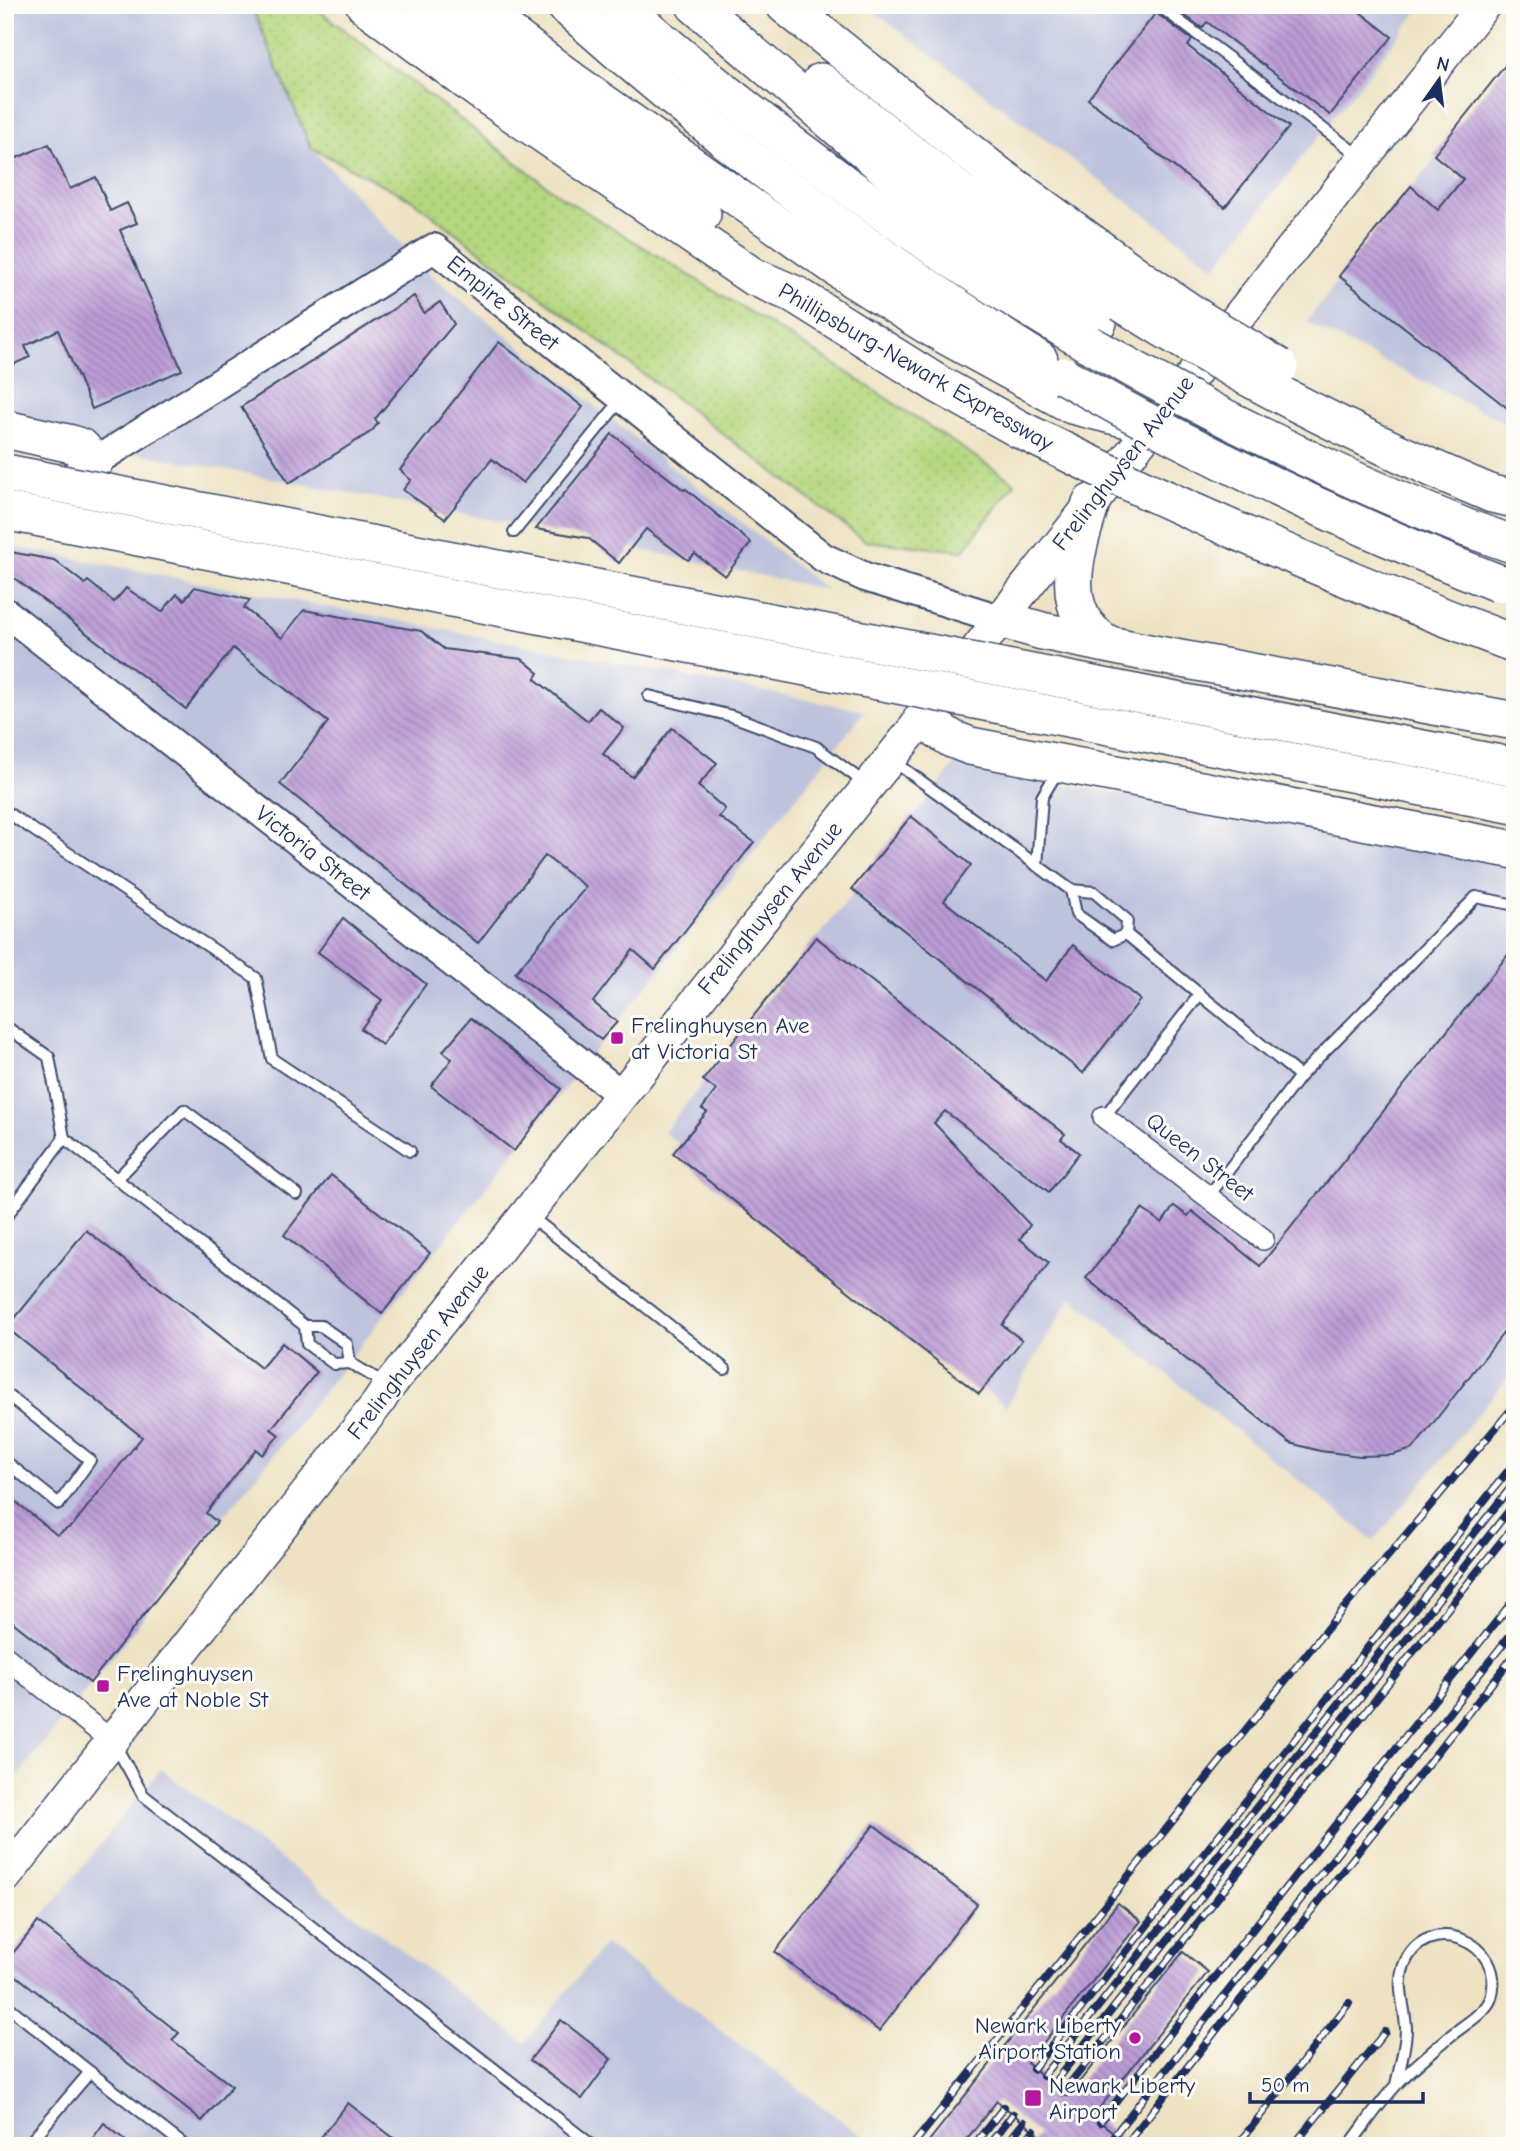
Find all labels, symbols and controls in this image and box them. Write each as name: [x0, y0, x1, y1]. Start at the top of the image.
north arrow: [1404, 46, 1474, 116]
text: N: [1434, 52, 1452, 77]
street label: Empire Street: [442, 250, 565, 357]
street label: Phillipsburg-Newark Expressway: [774, 277, 1059, 457]
street label: Frelinghuysen Avenue: [1046, 370, 1200, 556]
street label: Victoria Street: [250, 800, 377, 907]
street label: Frelinghuysen Avenue: [692, 816, 848, 1000]
place label: Frelinghuysen Ave at Victoria St: [631, 1012, 809, 1065]
marker: Frelinghuysen Ave at Victoria St: [609, 1030, 625, 1046]
street label: Queen Street: [1141, 1107, 1260, 1208]
street label: Frelinghuysen Avenue: [341, 1259, 495, 1445]
place label: Frelinghuysen Ave at Noble St: [117, 1660, 269, 1713]
marker: Frelinghuysen Ave at Noble St: [95, 1678, 111, 1694]
place label: Newark Liberty Airport Station: [975, 2012, 1122, 2065]
marker: Newark Liberty Airport Station: [1127, 2030, 1143, 2046]
scale bar: [1250, 2060, 1424, 2104]
place label: Newark Liberty Airport: [1049, 2072, 1196, 2125]
text: 50 m: [1261, 2073, 1310, 2097]
marker: Newark Liberty Airport: [1023, 2088, 1043, 2108]

